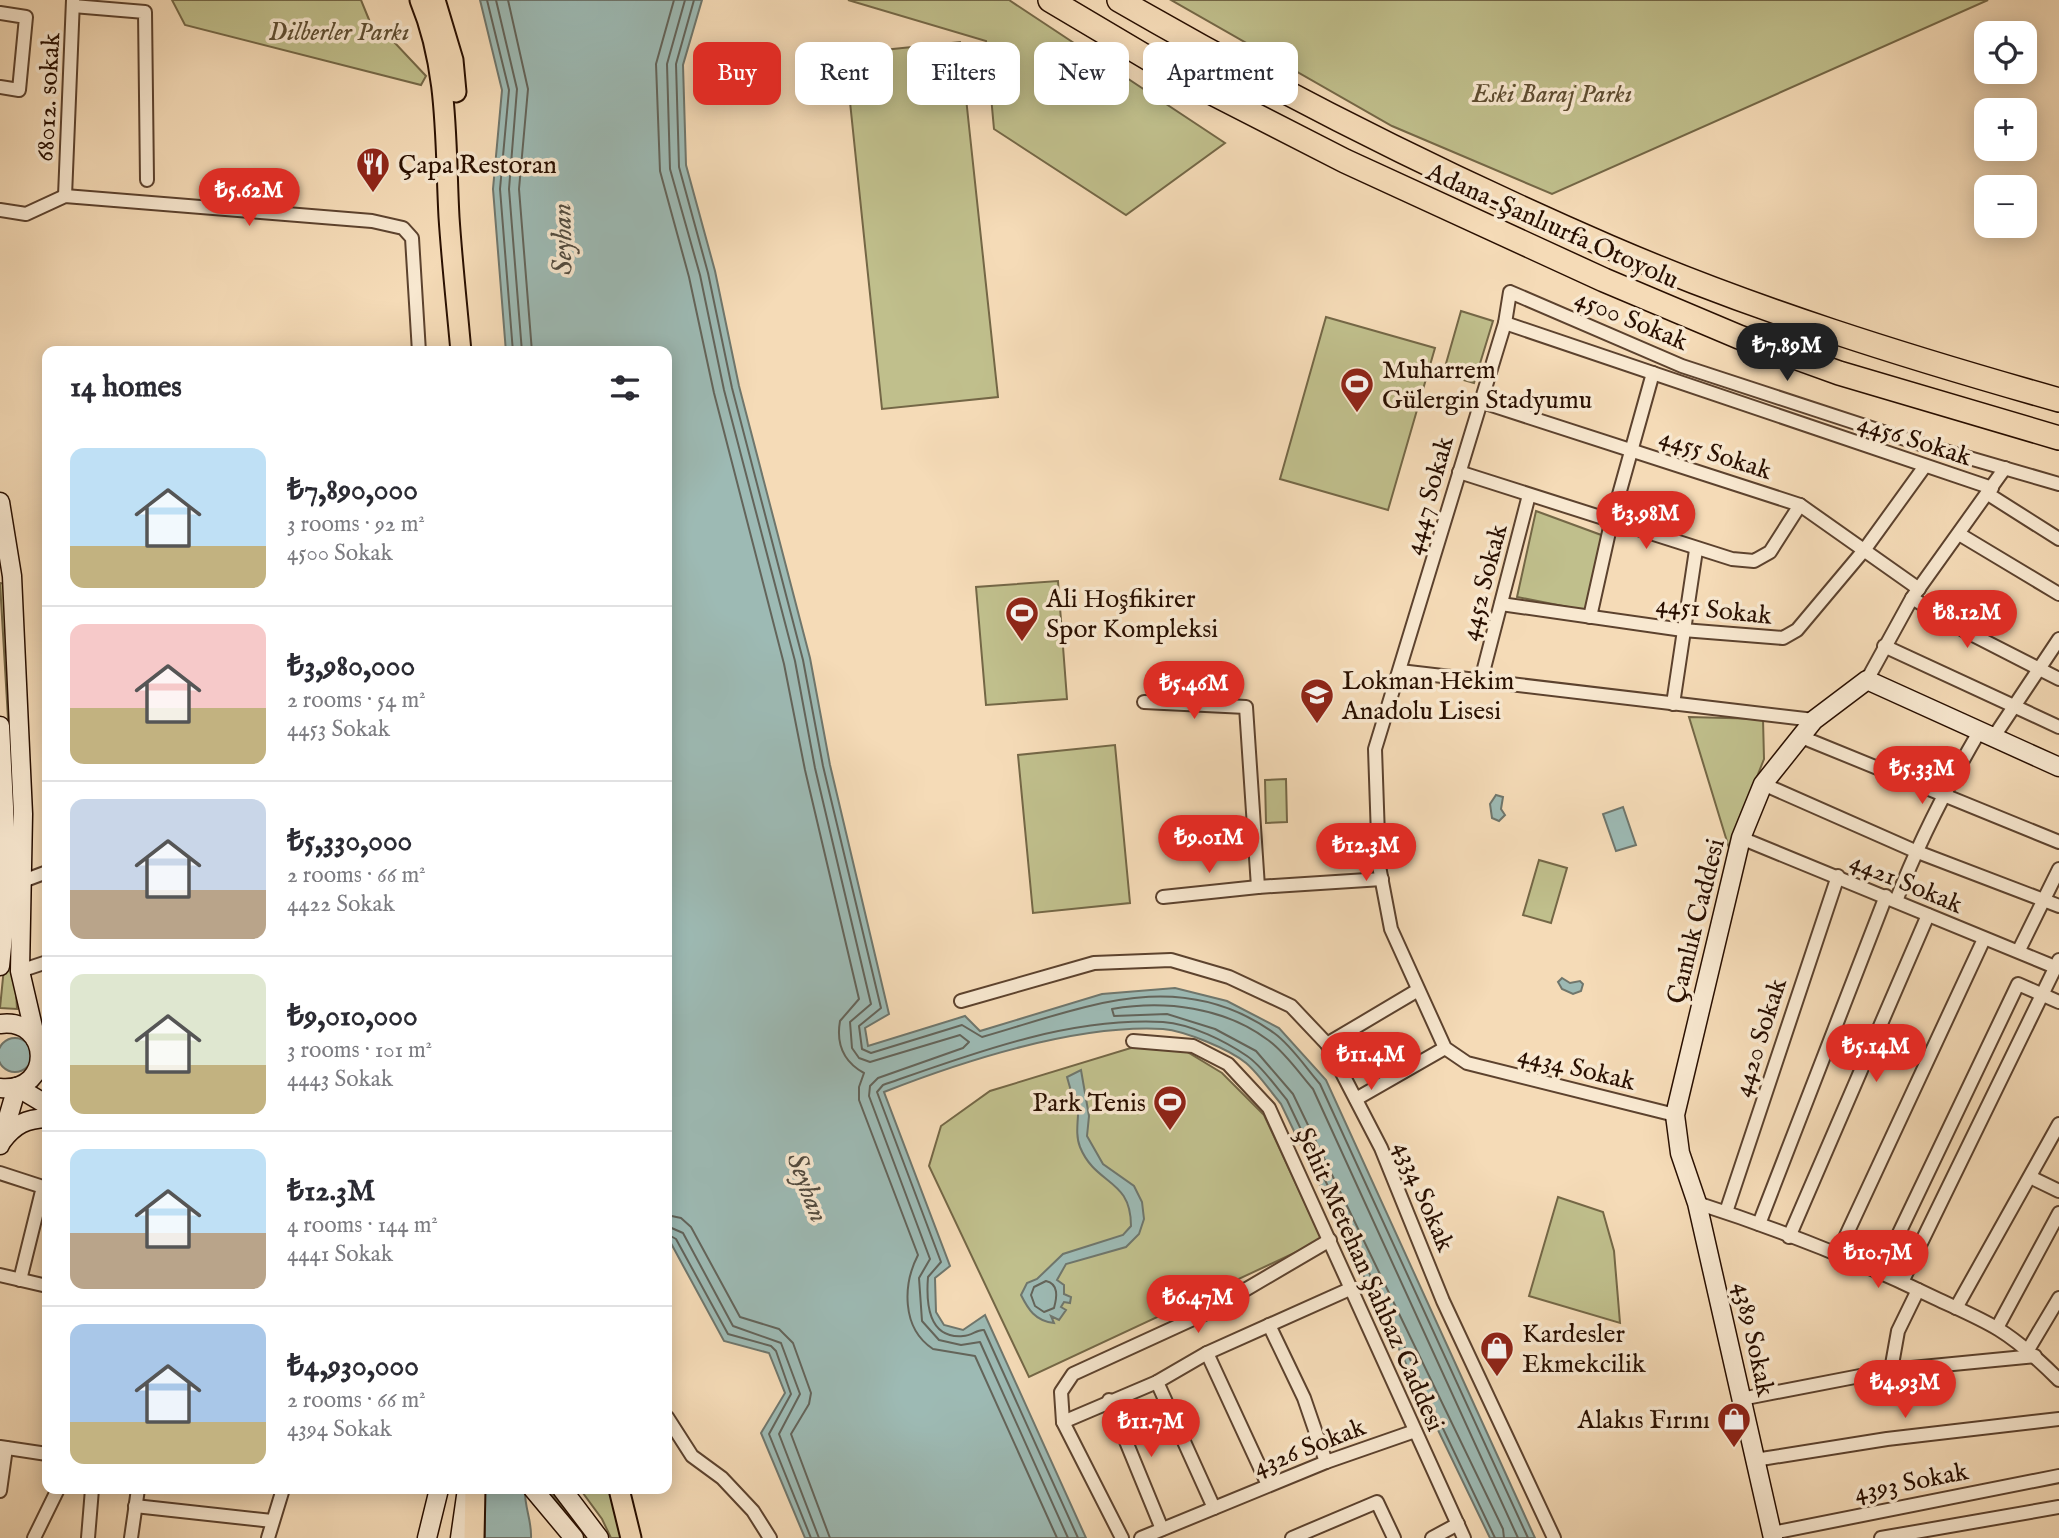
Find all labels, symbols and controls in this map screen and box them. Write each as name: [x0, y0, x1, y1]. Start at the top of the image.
park label: Dilberler Parkı: [269, 16, 409, 49]
map controls: [1974, 21, 2037, 238]
button: locate: [1974, 21, 2037, 84]
street label: 68012. sokak: [29, 31, 68, 162]
chip: Buy: [693, 42, 781, 105]
chip: Rent: [795, 42, 893, 105]
chip: Filters: [907, 42, 1020, 105]
chip: New: [1034, 42, 1129, 105]
chip: Apartment: [1143, 42, 1298, 105]
park label: Eski Baraj Parkı: [1471, 78, 1632, 111]
button: +: [1974, 98, 2037, 161]
restaurant icon: Çapa Restoran: [354, 145, 392, 194]
place label: Çapa Restoran: [398, 149, 557, 182]
street label: Adana-Şanlıurfa Otoyolu: [1420, 155, 1684, 297]
pin: ₺5.62M: [192, 168, 306, 228]
button: −: [1974, 175, 2037, 238]
text: ₺5.62M: [215, 176, 283, 205]
water label: Seyhan: [545, 203, 582, 275]
street label: 4500 Sokak: [1570, 282, 1694, 359]
pin: ₺7.89M: [1730, 324, 1844, 383]
text: ₺7.89M: [1752, 331, 1822, 360]
place label: Muharrem Gülergin Stadyumu: [1382, 354, 1592, 417]
sports icon: Muharrem Gülergin Stadyumu: [1338, 365, 1376, 414]
text: 14 homes: [70, 369, 182, 407]
icon: filters: [606, 369, 644, 407]
street label: 4456 Sokak: [1853, 407, 1977, 475]
street label: 4455 Sokak: [1655, 421, 1777, 488]
street label: 4447 Sokak: [1397, 431, 1462, 558]
text: ₺7,890,000: [287, 472, 418, 510]
icon: home: [126, 476, 210, 560]
pin: ₺3.98M: [1589, 491, 1703, 551]
text: ₺3.98M: [1612, 499, 1680, 528]
text: 3 rooms · 92 m²: [287, 510, 425, 539]
street label: 4452 Sokak: [1453, 520, 1516, 644]
text: 4500 Sokak: [287, 539, 393, 568]
place label: Ali Hoşfikirer Spor Kompleksi: [1045, 583, 1218, 646]
street label: 4451 Sokak: [1654, 588, 1775, 633]
pin: ₺8.12M: [1910, 590, 2024, 650]
sports icon: Ali Hoşfikirer Spor Kompleksi: [1003, 594, 1041, 643]
text: ₺8.12M: [1933, 598, 2001, 627]
text: ₺3,980,000: [287, 648, 415, 686]
icon: home: [126, 652, 210, 736]
pin: ₺5.46M: [1137, 662, 1251, 721]
place label: Lokman Hekim Anadolu Lisesi: [1341, 665, 1514, 728]
text: ₺5.46M: [1159, 669, 1229, 698]
school or university icon: Lokman Hekim Anadolu Lisesi: [1298, 676, 1336, 725]
text: 2 rooms · 54 m²: [287, 686, 426, 715]
text: 4453 Sokak: [287, 715, 390, 744]
pin: ₺5.33M: [1865, 746, 1979, 806]
text: ₺5.33M: [1889, 754, 1955, 783]
pin: ₺9.01M: [1152, 816, 1266, 875]
text: ₺5,330,000: [287, 823, 412, 861]
text: ₺9.01M: [1174, 823, 1244, 852]
pin: ₺12.3M: [1309, 824, 1423, 883]
icon: home: [126, 827, 210, 911]
text: ₺12.3M: [1332, 831, 1400, 860]
street label: Çamlık Caddesi: [1660, 835, 1733, 1007]
street label: 4421 Sokak: [1845, 845, 1969, 922]
text: 2 rooms · 66 m²: [287, 861, 426, 890]
text: 4422 Sokak: [287, 890, 395, 919]
street label: 4420 Sokak: [1726, 973, 1795, 1101]
text: ₺9,010,000: [287, 998, 418, 1036]
icon: home: [126, 1002, 210, 1086]
pin: ₺5.14M: [1819, 1024, 1933, 1084]
pin: ₺11.4M: [1314, 1032, 1428, 1092]
text: ₺5.14M: [1842, 1032, 1910, 1061]
text: 3 rooms · 101 m²: [287, 1036, 432, 1065]
street label: 4434 Sokak: [1514, 1038, 1640, 1099]
text: ₺11.4M: [1337, 1040, 1405, 1069]
text: 4443 Sokak: [287, 1065, 393, 1094]
sports icon: Park Tenis: [1151, 1083, 1189, 1132]
place label: Park Tenis: [1032, 1087, 1146, 1120]
street label: Şehit Metehan Şahbaz Caddesi: [1288, 1123, 1452, 1437]
street label: 4334 Sokak: [1386, 1136, 1462, 1258]
water label: Seyhan: [777, 1148, 836, 1228]
text: ₺12.3M: [287, 1173, 375, 1211]
icon: home: [126, 1177, 210, 1261]
text: 4 rooms · 144 m²: [287, 1211, 438, 1240]
pin: ₺10.7M: [1821, 1230, 1935, 1290]
text: ₺10.7M: [1843, 1238, 1913, 1267]
text: 4441 Sokak: [287, 1240, 393, 1269]
pin: ₺6.47M: [1141, 1276, 1255, 1335]
street label: 4389 Sokak: [1725, 1279, 1782, 1401]
text: ₺6.47M: [1163, 1283, 1233, 1312]
place label: Kardesler Ekmekcilik: [1522, 1318, 1647, 1381]
shop icon: Kardesler Ekmekcilik: [1478, 1329, 1516, 1378]
text: ₺4,930,000: [287, 1348, 419, 1386]
icon: home: [126, 1352, 210, 1436]
pin: ₺4.93M: [1848, 1360, 1962, 1420]
text: ₺4.93M: [1870, 1368, 1940, 1397]
text: 2 rooms · 66 m²: [287, 1386, 426, 1415]
pin: ₺11.7M: [1094, 1400, 1208, 1459]
shop icon: Alakıs Fırını: [1715, 1400, 1753, 1449]
place label: Alakıs Fırını: [1577, 1404, 1710, 1437]
text: ₺11.7M: [1118, 1407, 1184, 1436]
street label: 4326 Sokak: [1249, 1411, 1371, 1484]
text: 4394 Sokak: [287, 1415, 392, 1444]
street label: 4393 Sokak: [1851, 1455, 1972, 1510]

